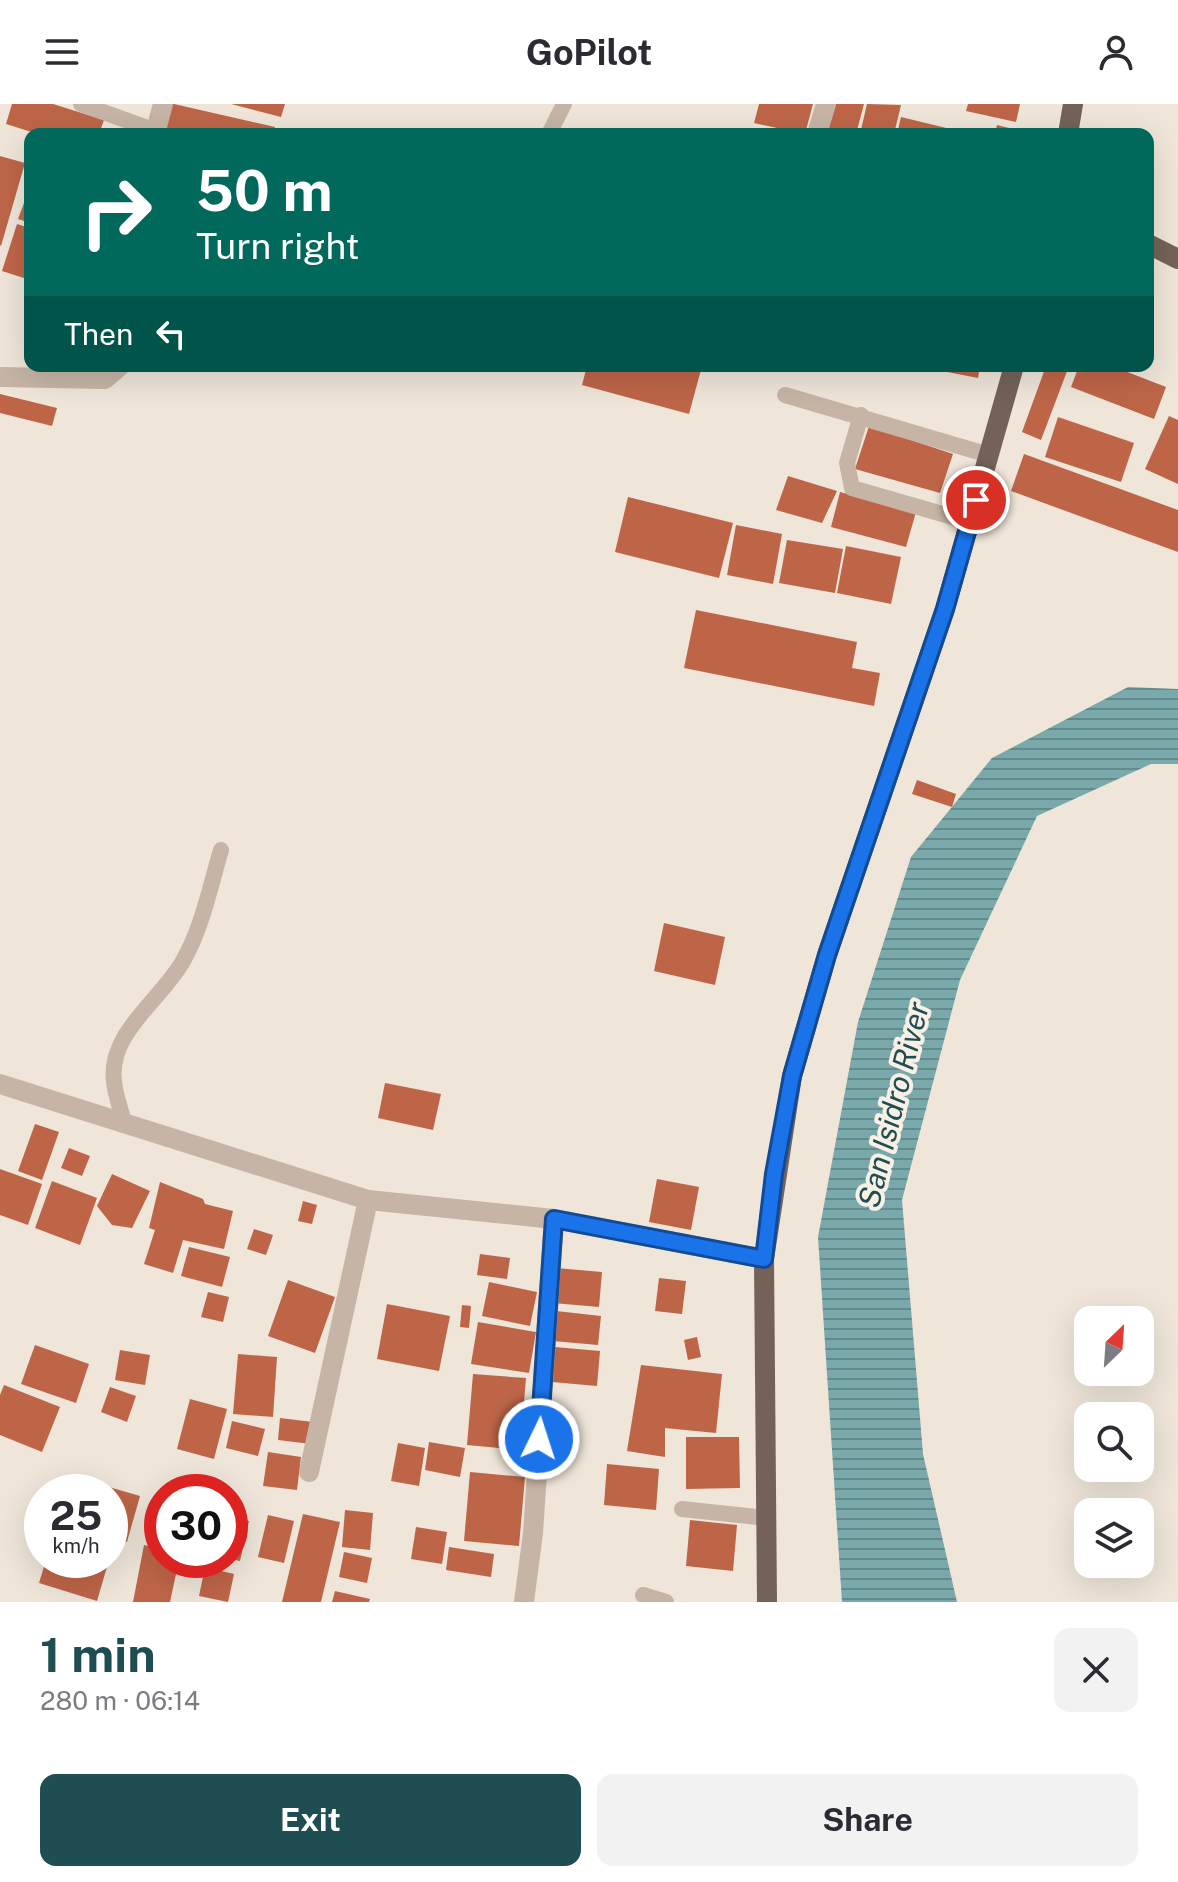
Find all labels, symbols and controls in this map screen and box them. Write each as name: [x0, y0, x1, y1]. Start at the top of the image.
icon: menu: [40, 30, 84, 74]
icon: person: [1094, 30, 1138, 74]
text: GoPilot: [526, 31, 652, 73]
text: 50 m: [196, 158, 333, 224]
icon: right: [64, 160, 168, 264]
text: Turn right: [196, 225, 359, 267]
icon: left: [149, 312, 193, 356]
text: Then: [64, 316, 133, 352]
pin: [942, 466, 1010, 534]
icon: arrive: [954, 478, 998, 522]
water label: San Isidro River: [850, 998, 936, 1211]
north arrow: [1074, 1306, 1154, 1386]
map controls: [1074, 1306, 1154, 1578]
position arrow: [497, 1397, 581, 1481]
button: search: [1074, 1402, 1154, 1482]
speed limit sign: 30: [144, 1474, 248, 1578]
text: 25: [50, 1492, 102, 1539]
button: layers: [1074, 1498, 1154, 1578]
text: km/h: [52, 1534, 100, 1558]
text: 1 min: [40, 1626, 156, 1683]
button: close: [1054, 1628, 1138, 1712]
text: 280 m · 06:14: [40, 1685, 200, 1716]
button: Exit: [40, 1774, 581, 1866]
button: Share: [597, 1774, 1138, 1866]

